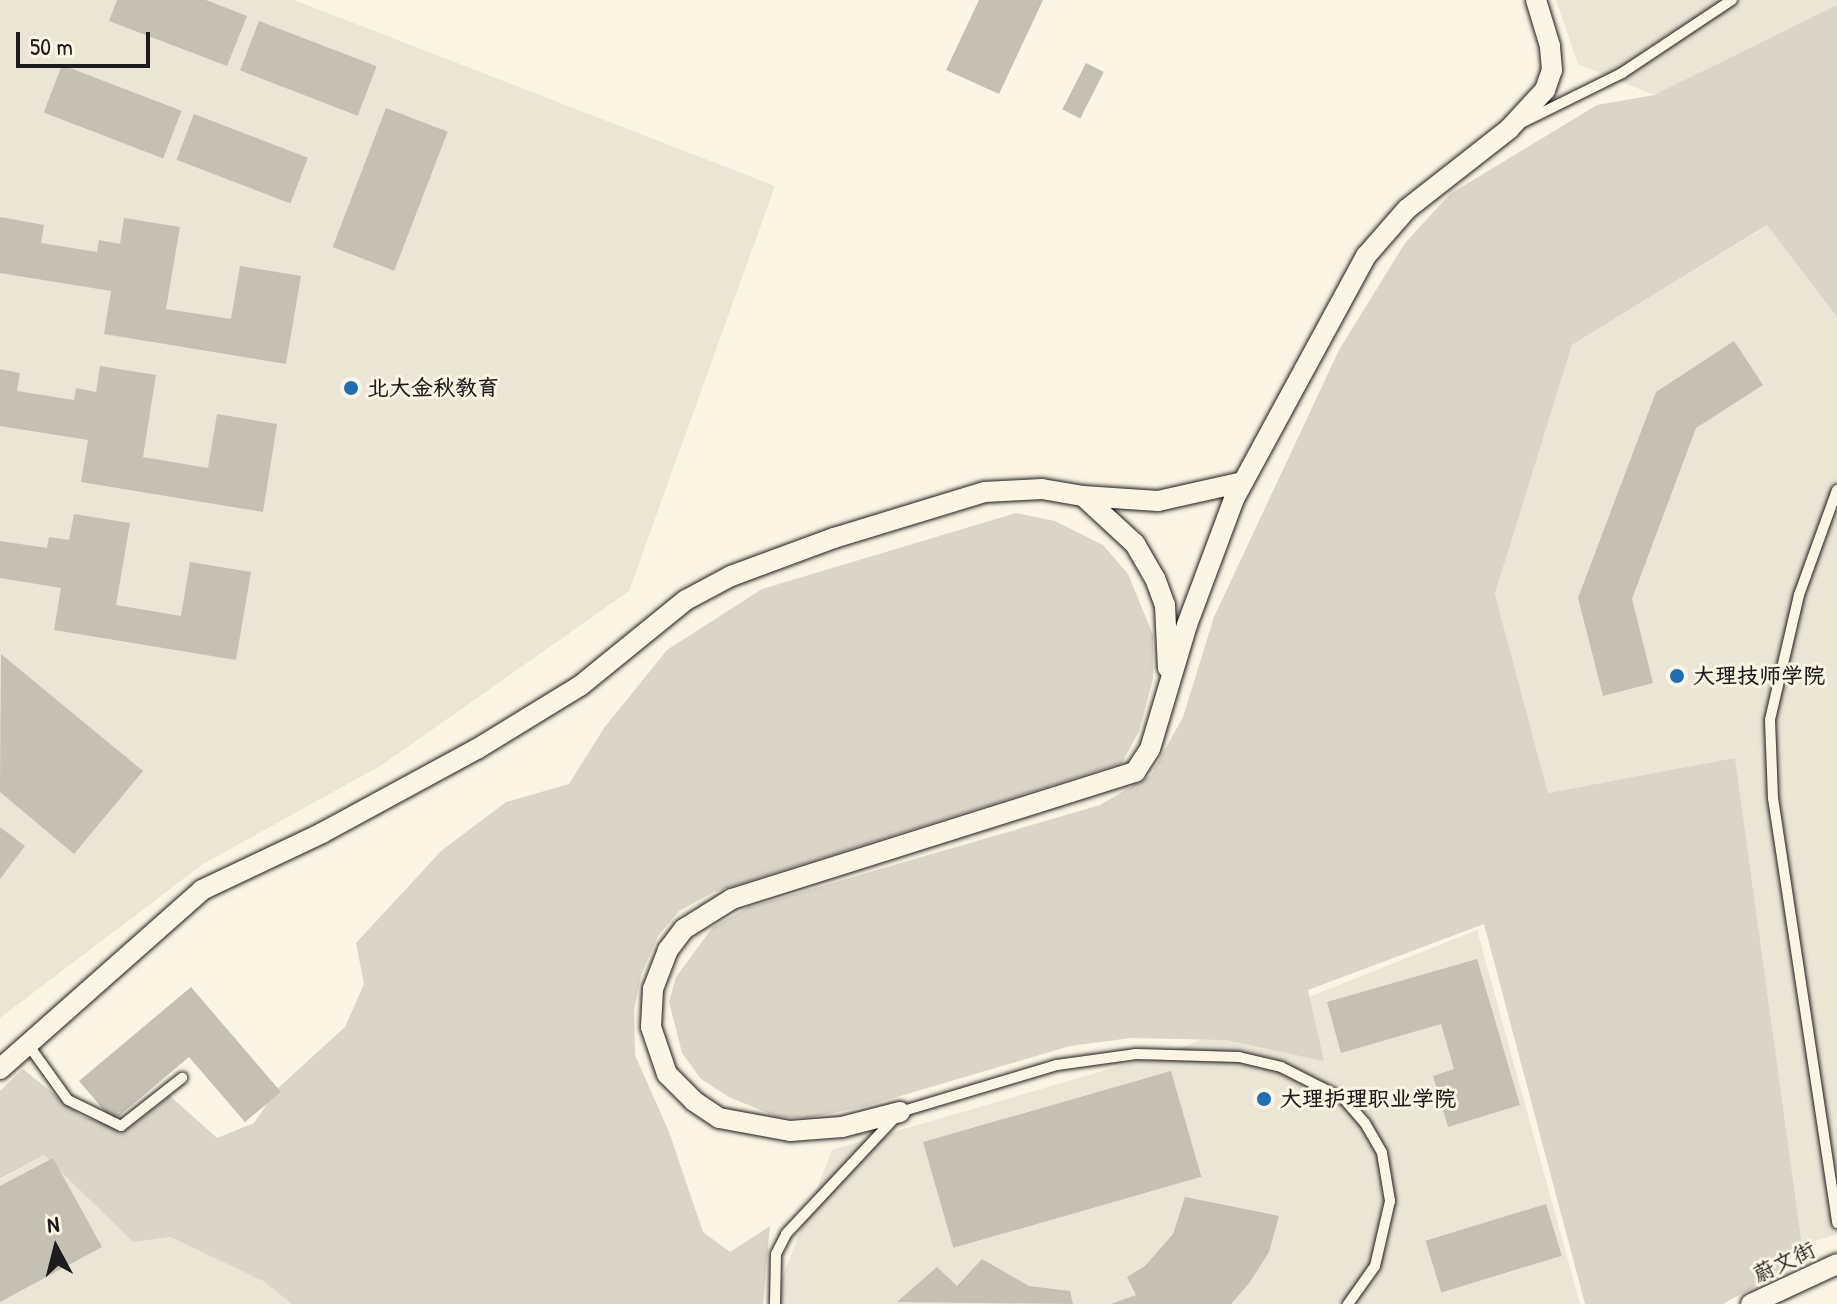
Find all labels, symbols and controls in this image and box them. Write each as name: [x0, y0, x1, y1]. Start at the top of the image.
scale bar: [20, 16, 154, 66]
text: 50 m: [30, 30, 73, 62]
place label: 北大金秋教育: [367, 375, 499, 401]
marker: 北大金秋教育: [342, 379, 360, 397]
place label: 大理技师学院: [1693, 663, 1825, 689]
marker: 大理技师学院: [1668, 667, 1686, 685]
place label: 大理护理职业学院: [1280, 1086, 1456, 1112]
marker: 大理护理职业学院: [1255, 1090, 1273, 1108]
north arrow: [16, 1208, 96, 1288]
text: N: [45, 1209, 61, 1240]
street label: 蔚文街: [1749, 1236, 1819, 1288]

